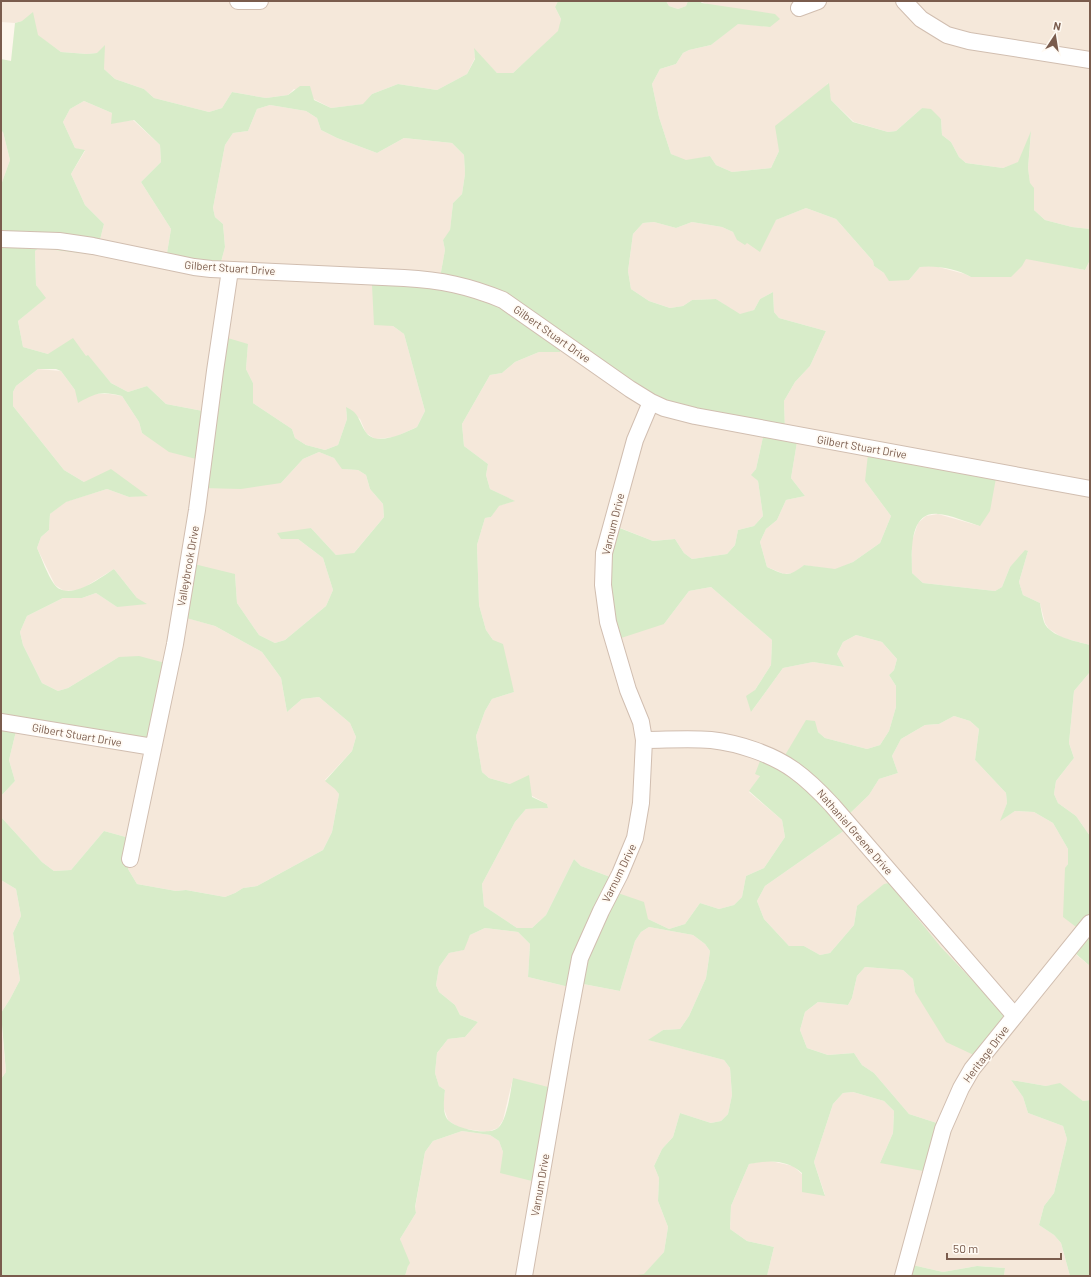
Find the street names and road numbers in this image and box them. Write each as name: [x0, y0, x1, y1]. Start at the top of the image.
street label: Gilbert Stuart Drive: [184, 258, 276, 277]
street label: Gilbert Stuart Drive: [511, 302, 593, 365]
street label: Gilbert Stuart Drive: [816, 432, 908, 461]
street label: Varnum Drive: [599, 492, 626, 556]
street label: Valleybrook Drive: [174, 524, 201, 607]
street label: Gilbert Stuart Drive: [31, 720, 123, 749]
street label: Nathaniel Greene Drive: [815, 786, 896, 877]
street label: Varnum Drive: [599, 841, 638, 904]
street label: Heritage Drive: [960, 1023, 1011, 1085]
street label: Varnum Drive: [528, 1153, 551, 1217]

